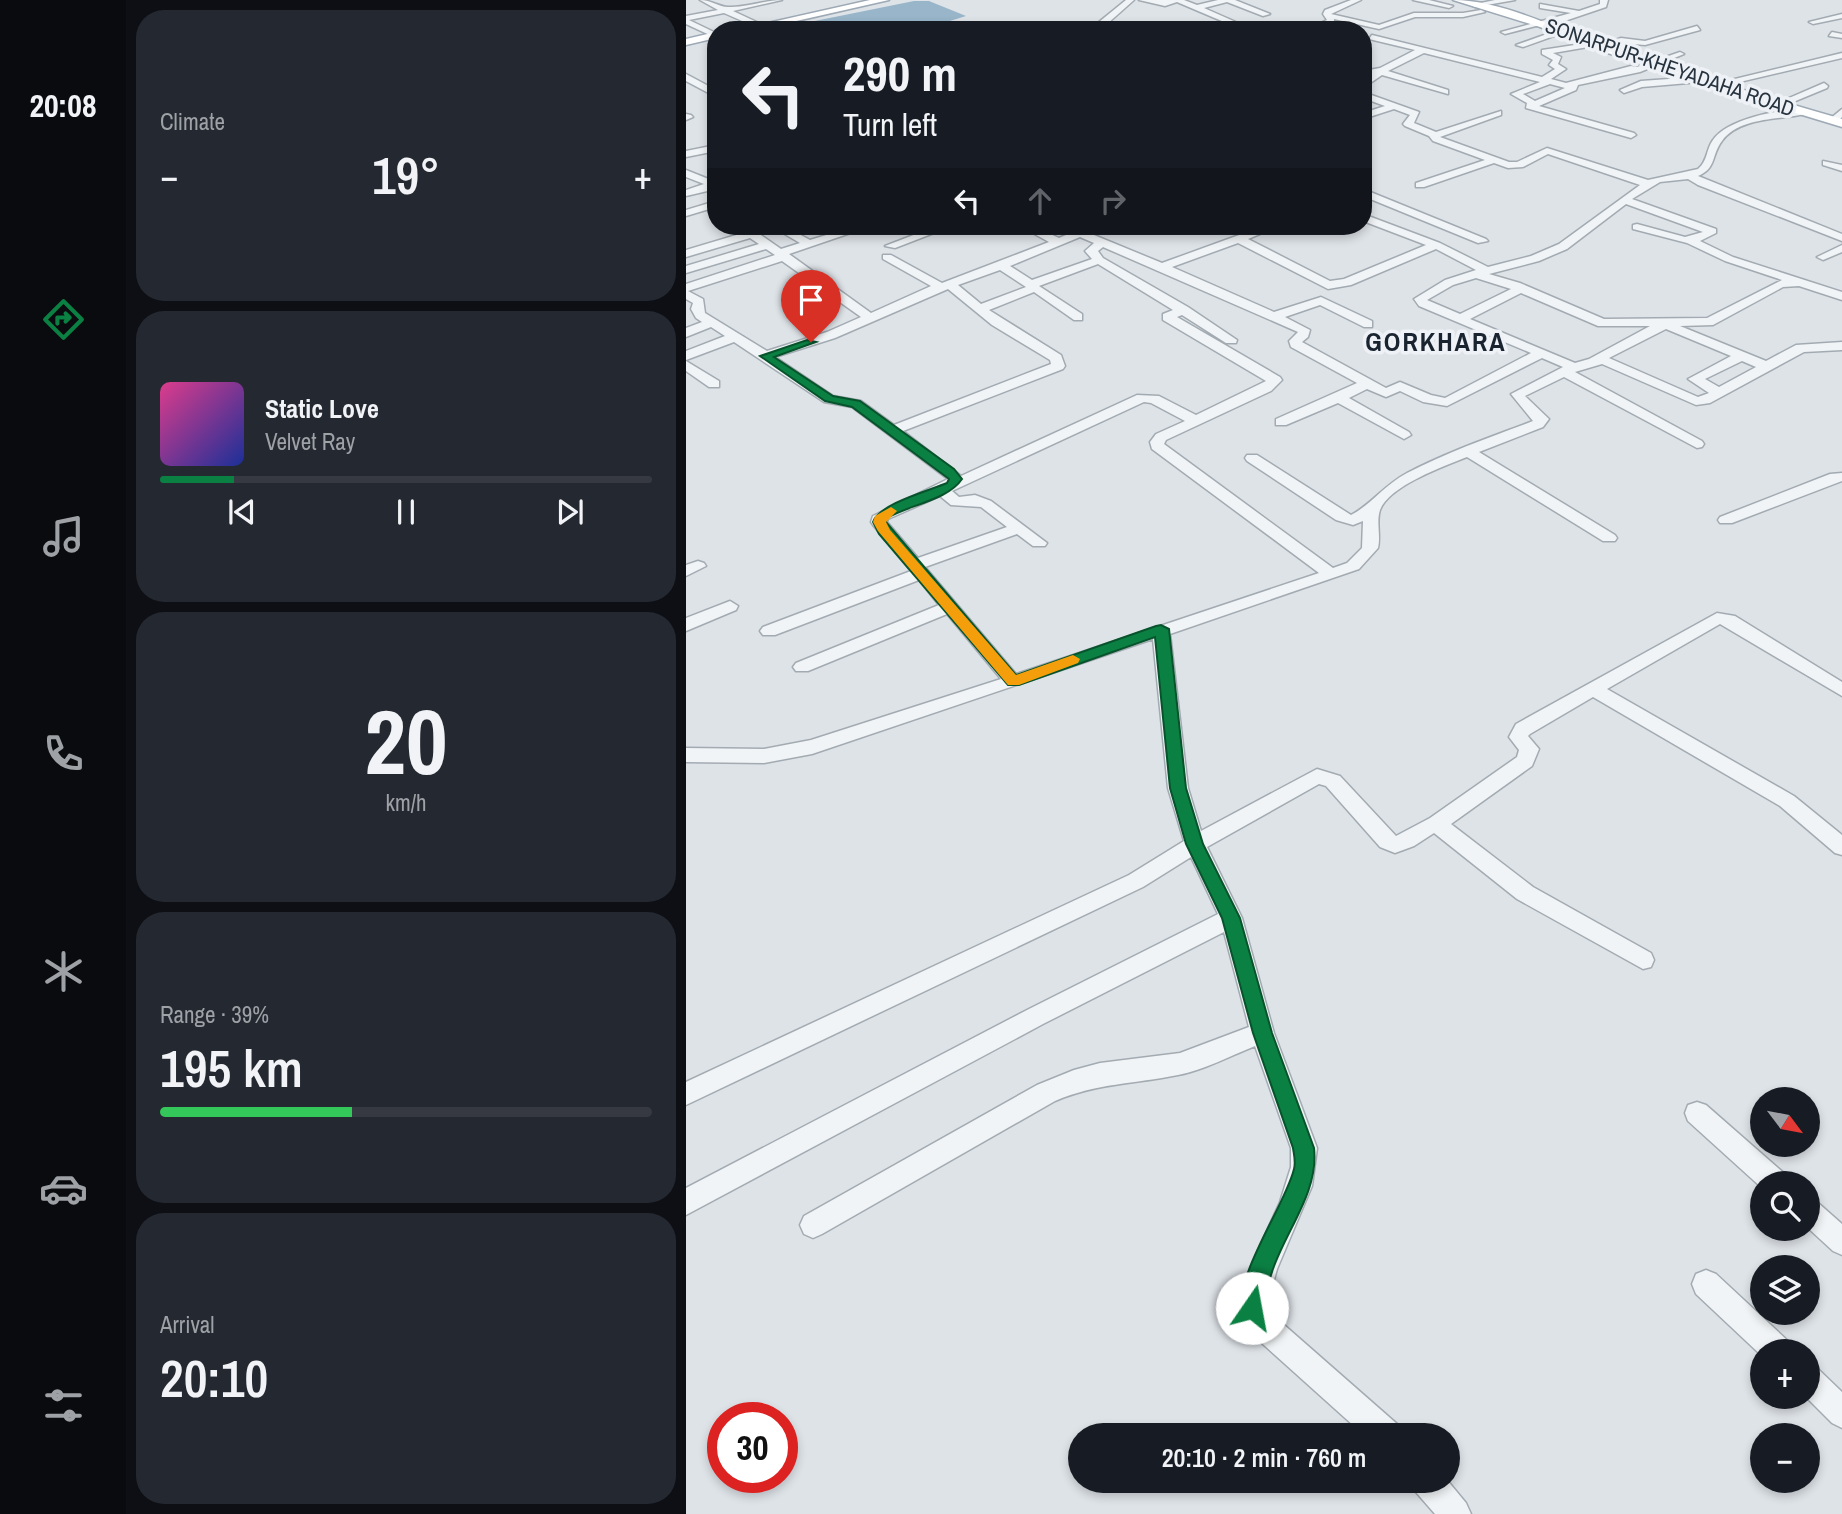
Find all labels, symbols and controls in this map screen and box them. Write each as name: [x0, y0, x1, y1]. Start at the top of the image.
street label: SONARPUR-KHEYADAHA ROAD: [1541, 11, 1799, 123]
text: 290 m: [843, 40, 957, 106]
icon: left: [728, 49, 819, 140]
text: 20:08: [29, 84, 97, 127]
text: Turn left: [843, 103, 937, 146]
text: Climate: [160, 106, 225, 137]
text: 19°: [372, 140, 440, 210]
text: −: [160, 150, 178, 201]
text: +: [634, 150, 652, 201]
icon: left: [948, 182, 986, 220]
icon: ahead: [1021, 182, 1059, 220]
icon: right: [1094, 182, 1132, 220]
pin: [781, 270, 841, 342]
icon: arrive: [792, 281, 830, 319]
icon: directions: [39, 295, 88, 344]
district label: GORKHARA: [1365, 324, 1507, 359]
text: Static Love: [265, 391, 379, 426]
text: Velvet Ray: [265, 426, 355, 457]
icon: previous: [223, 493, 261, 531]
icon: pause: [387, 493, 425, 531]
icon: next: [551, 493, 589, 531]
icon: music: [39, 512, 88, 561]
text: 20: [365, 680, 448, 802]
icon: phone: [39, 729, 88, 778]
text: km/h: [386, 787, 426, 818]
icon: climate: [39, 947, 88, 996]
text: Range · 39%: [160, 999, 269, 1030]
text: 195 km: [160, 1033, 303, 1103]
north arrow: [1750, 1087, 1820, 1157]
map controls: [1750, 1087, 1820, 1493]
icon: car: [39, 1164, 88, 1213]
button: search: [1750, 1171, 1820, 1241]
button: layers: [1750, 1255, 1820, 1325]
position arrow: [1215, 1271, 1289, 1345]
text: Arrival: [160, 1309, 215, 1340]
button: +: [1750, 1339, 1820, 1409]
text: 20:10: [160, 1343, 268, 1413]
icon: filters: [39, 1381, 88, 1430]
speed limit sign: 30: [707, 1402, 798, 1493]
button: −: [1750, 1423, 1820, 1493]
text: 20:10 · 2 min · 760 m: [1162, 1440, 1366, 1475]

